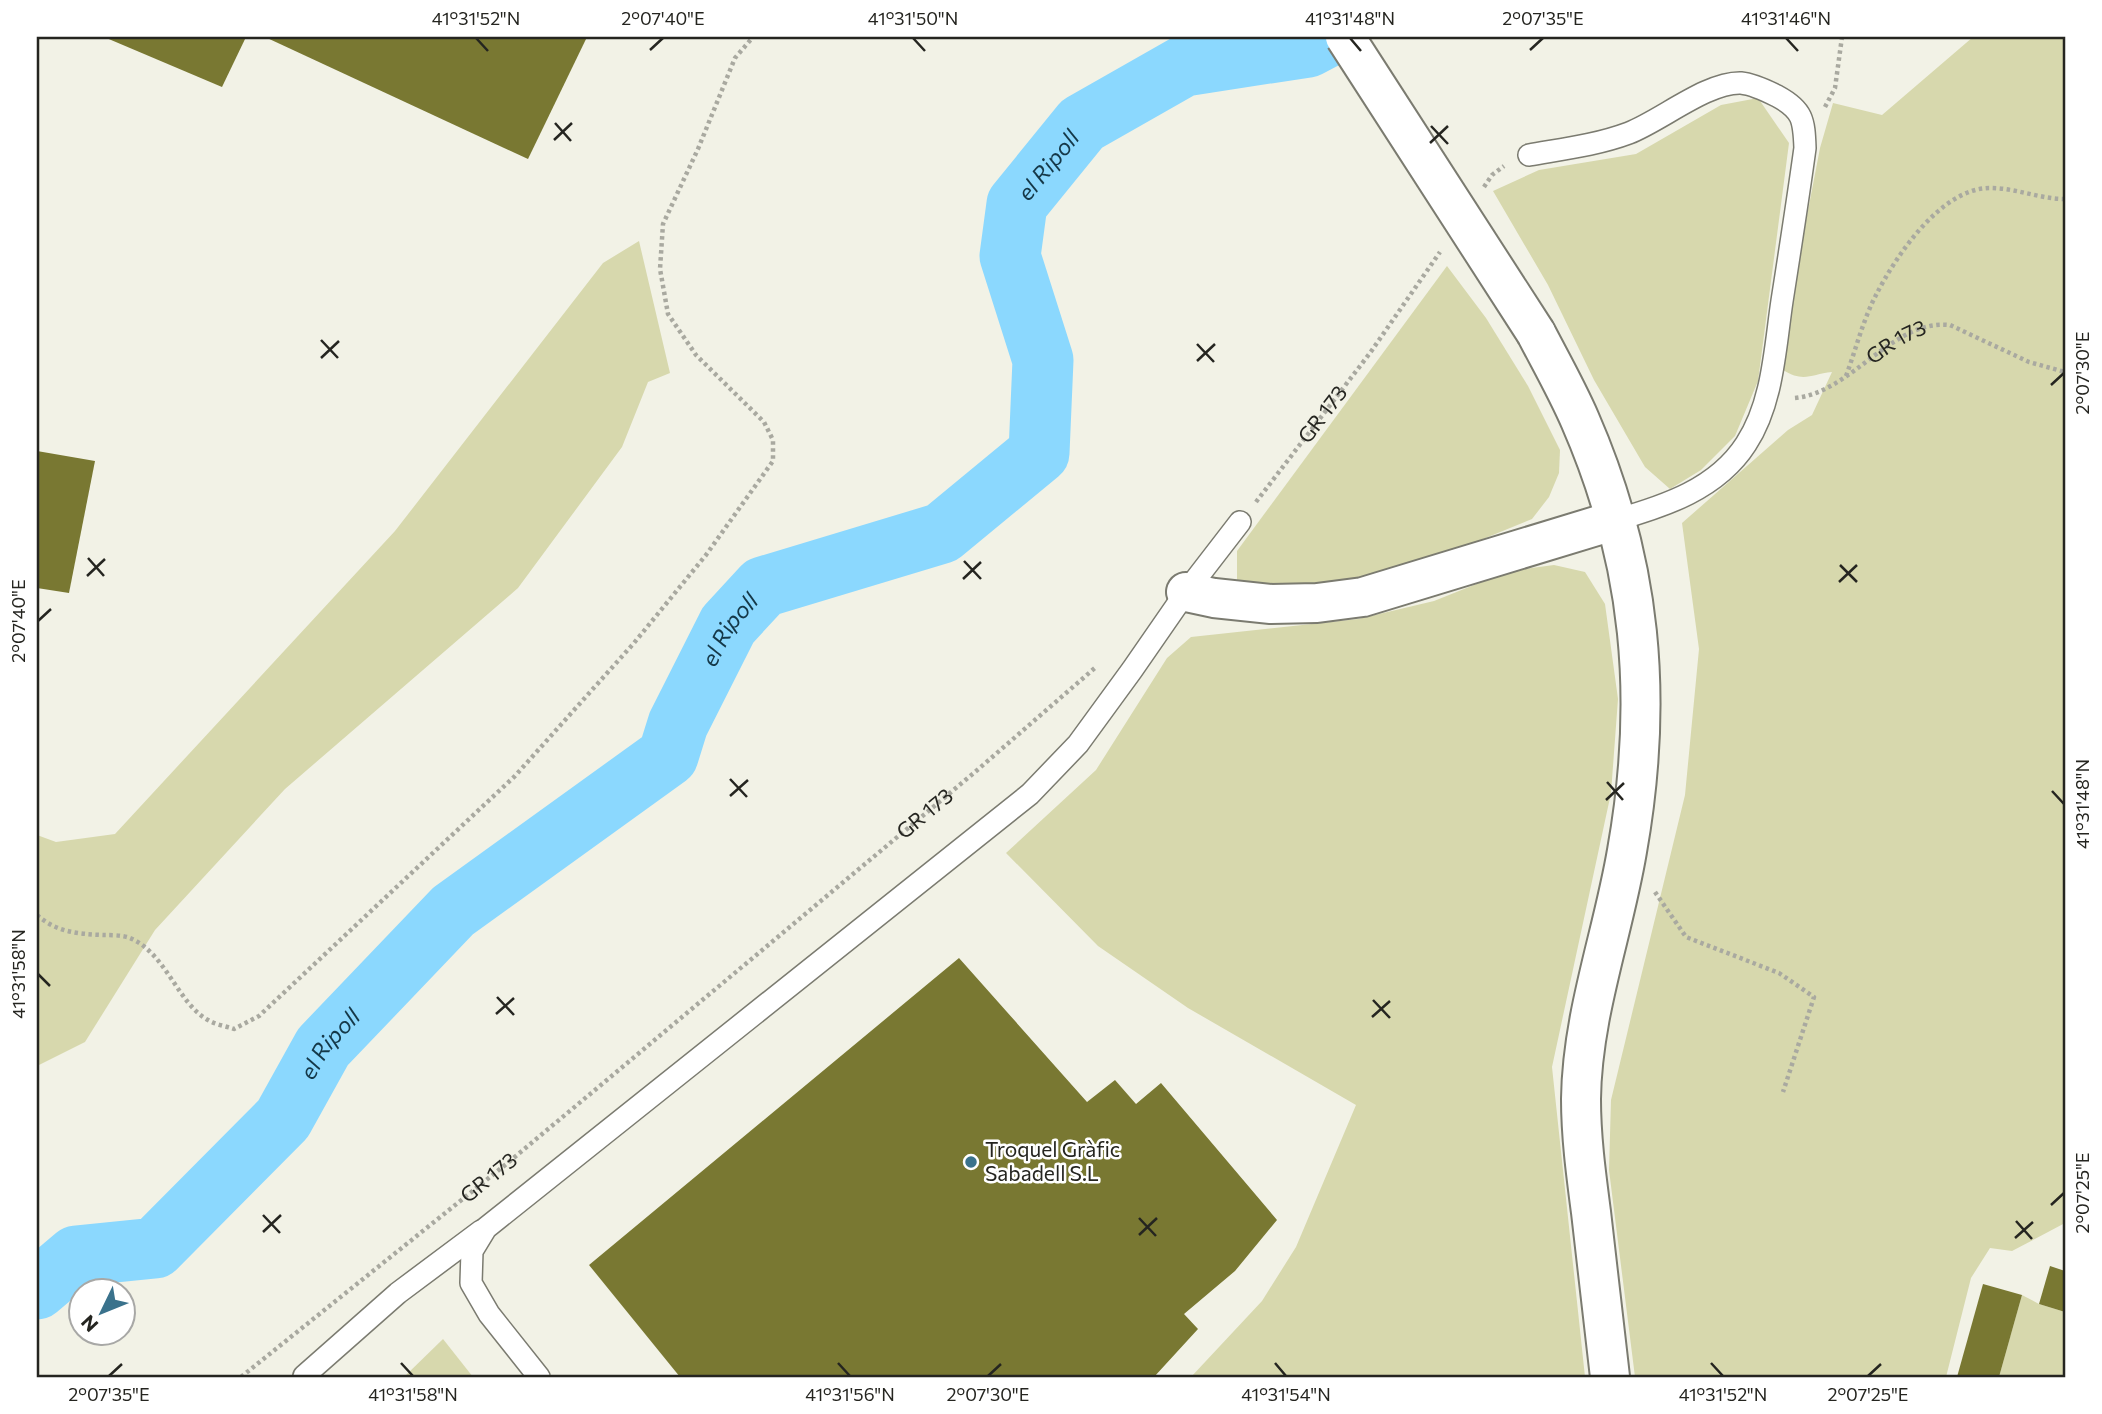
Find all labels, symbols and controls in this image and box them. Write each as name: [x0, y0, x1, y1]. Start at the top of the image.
text: 41°31'52"N: [432, 7, 520, 29]
text: 2°07'40"E: [621, 7, 705, 29]
text: 41°31'50"N: [868, 7, 958, 29]
text: 41°31'48"N: [1305, 7, 1395, 29]
text: 2°07'35"E: [1502, 7, 1584, 29]
text: 41°31'46"N: [1741, 7, 1831, 29]
water label: el Ripoll: [1011, 123, 1085, 206]
street label: GR 173: [1860, 314, 1929, 369]
text: 2°07'30"E: [2071, 332, 2093, 414]
street label: GR 173: [1292, 380, 1352, 447]
text: 2°07'40"E: [7, 579, 29, 663]
water label: el Ripoll: [695, 586, 764, 671]
text: 41°31'48"N: [2071, 759, 2093, 849]
street label: GR 173: [891, 782, 957, 843]
text: 41°31'58"N: [7, 929, 29, 1019]
water label: el Ripoll: [293, 1001, 366, 1084]
place label: Troquel Gràfic Sabadell S.L: [985, 1136, 1120, 1185]
street label: GR 173: [455, 1146, 521, 1207]
text: 2°07'25"E: [2071, 1152, 2093, 1234]
marker: Troquel Gràfic Sabadell S.L: [963, 1154, 979, 1170]
north arrow: [66, 1278, 136, 1348]
text: N: [76, 1311, 102, 1337]
text: 2°07'35"E: [68, 1383, 150, 1405]
text: 41°31'58"N: [368, 1383, 458, 1405]
text: 41°31'56"N: [805, 1383, 895, 1405]
text: 2°07'30"E: [947, 1383, 1029, 1405]
text: 41°31'54"N: [1241, 1383, 1331, 1405]
text: 41°31'52"N: [1679, 1383, 1767, 1405]
text: 2°07'25"E: [1827, 1383, 1909, 1405]

